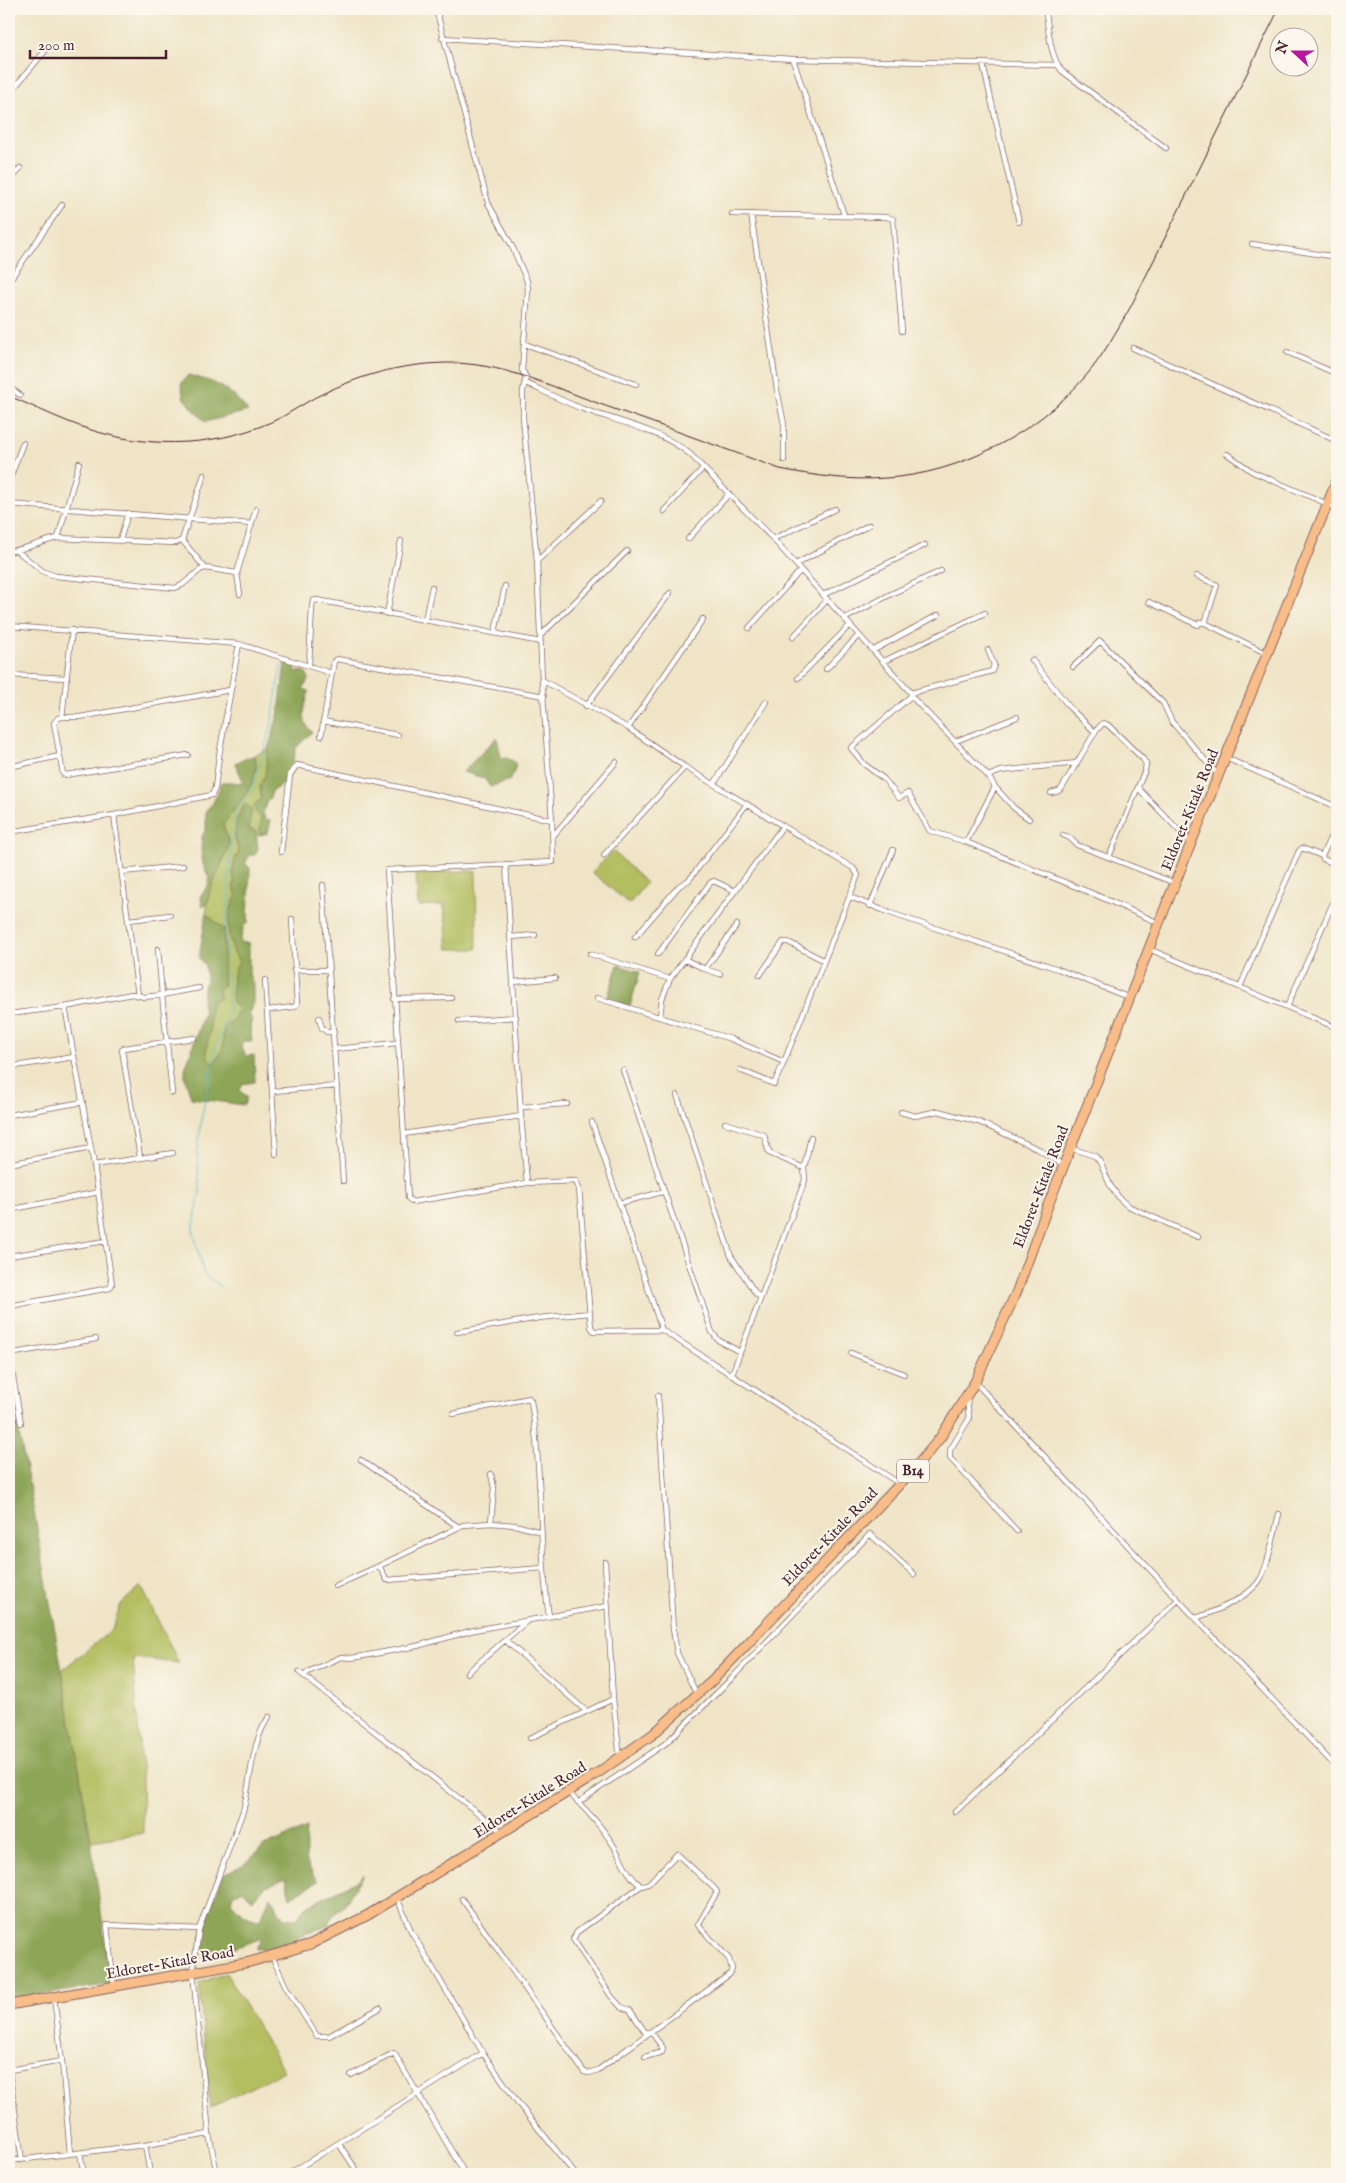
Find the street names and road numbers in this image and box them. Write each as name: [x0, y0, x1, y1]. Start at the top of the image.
street label: Eldoret-Kitale Road: [1157, 745, 1223, 874]
street label: Eldoret-Kitale Road: [1009, 1122, 1073, 1251]
road number: B14: [897, 1460, 929, 1482]
street label: Eldoret-Kitale Road: [778, 1483, 883, 1590]
street label: Eldoret-Kitale Road: [470, 1757, 591, 1842]
street label: Eldoret-Kitale Road: [105, 1942, 236, 1984]

